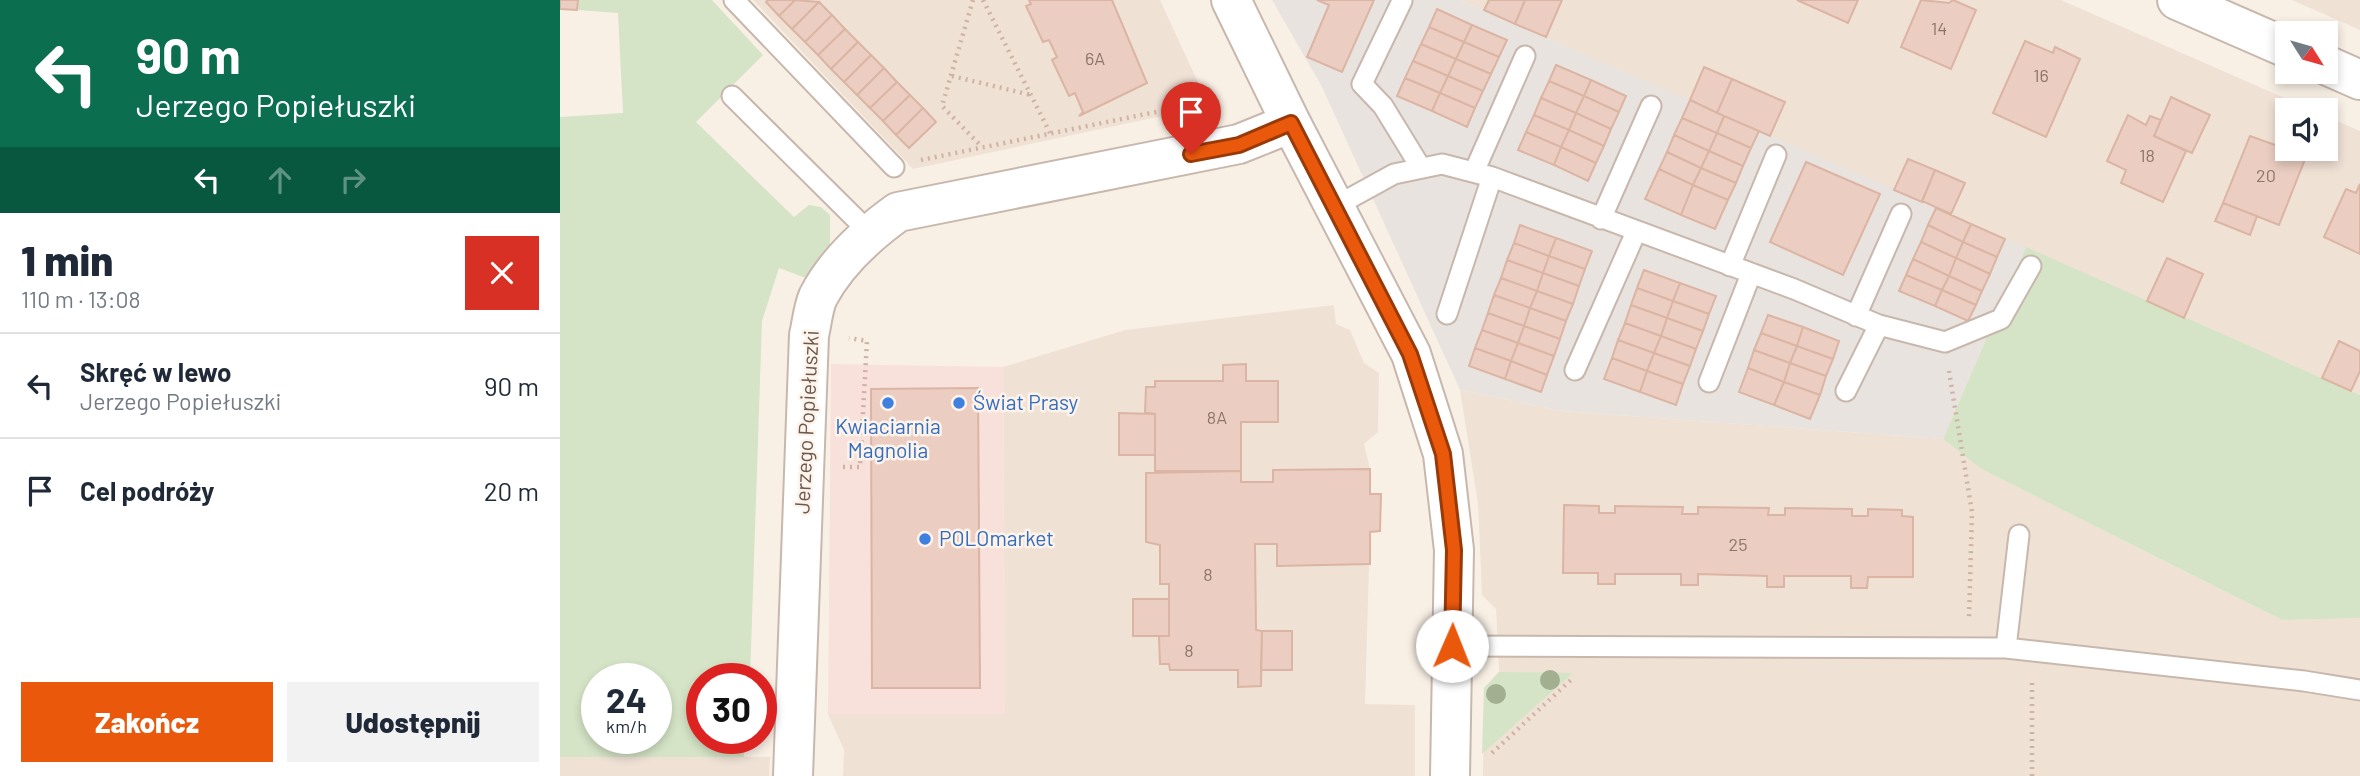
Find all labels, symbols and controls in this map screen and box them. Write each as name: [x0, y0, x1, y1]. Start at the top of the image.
house number: 14: [1931, 17, 1947, 39]
north arrow: [2275, 21, 2338, 84]
map controls: [2275, 21, 2338, 161]
text: 90 m: [136, 25, 241, 84]
icon: left: [21, 28, 112, 119]
house number: 6A: [1085, 47, 1105, 69]
house number: 16: [2033, 64, 2049, 86]
pin: [1161, 82, 1221, 154]
text: Jerzego Popiełuszki: [136, 85, 416, 123]
icon: arrive: [1172, 93, 1210, 131]
button: sound: [2275, 98, 2338, 161]
house number: 18: [2139, 144, 2155, 166]
icon: left: [188, 161, 226, 199]
icon: ahead: [261, 161, 299, 199]
icon: right: [334, 161, 372, 199]
house number: 20: [2256, 164, 2276, 186]
text: 1 min: [21, 234, 113, 284]
button: close: [465, 236, 539, 310]
text: 110 m · 13:08: [21, 285, 141, 313]
street label: Jerzego Popiełuszki: [788, 329, 823, 514]
text: Skręć w lewo: [80, 356, 232, 387]
icon: left: [21, 367, 59, 405]
text: 90 m: [484, 370, 539, 401]
text: Jerzego Popiełuszki: [80, 387, 281, 415]
place label: Świat Prasy: [973, 389, 1078, 414]
marker: Kwiaciarnia Magnolia: [880, 395, 896, 411]
marker: Świat Prasy: [951, 395, 967, 411]
house number: 8A: [1207, 406, 1227, 428]
place label: Kwiaciarnia Magnolia: [835, 413, 941, 462]
icon: arrive: [21, 472, 59, 510]
text: Cel podróży: [80, 475, 214, 506]
text: 20 m: [484, 475, 539, 506]
place label: POLOmarket: [939, 525, 1054, 550]
marker: POLOmarket: [917, 531, 933, 547]
house number: 25: [1729, 533, 1747, 555]
house number: 8: [1203, 563, 1213, 585]
position arrow: [1415, 609, 1489, 683]
house number: 8: [1184, 639, 1194, 661]
speed limit sign: 30: [686, 663, 777, 754]
text: 24: [606, 678, 647, 720]
button: Zakończ: [21, 682, 273, 762]
button: Udostępnij: [287, 682, 539, 762]
text: km/h: [606, 715, 647, 737]

